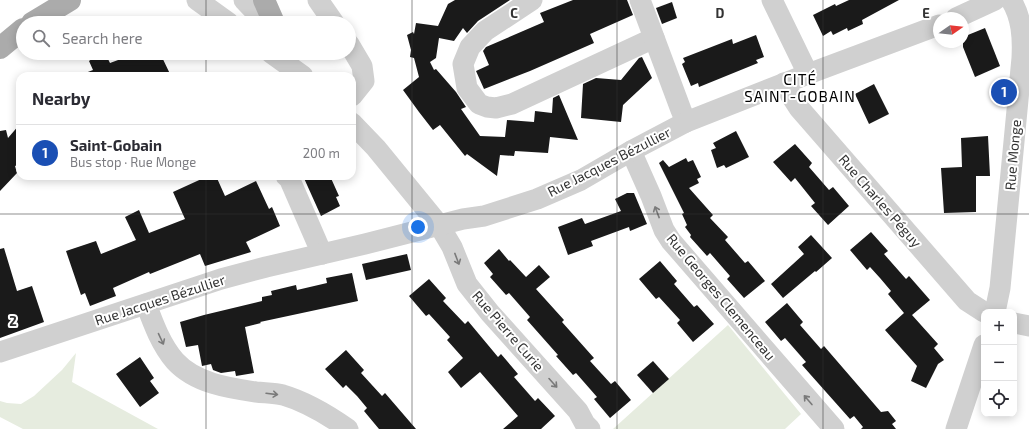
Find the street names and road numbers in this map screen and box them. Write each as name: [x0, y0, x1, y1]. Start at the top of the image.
street label: Rue Monge: [1001, 119, 1024, 191]
street label: Rue Jacques Bézullier: [544, 123, 674, 200]
street label: Rue Charles Péguy: [835, 151, 926, 251]
street label: Rue Georges Clemenceau: [663, 230, 779, 363]
street label: Rue Jacques Bézullier: [92, 270, 228, 329]
street label: Rue Pierre Curie: [469, 287, 548, 374]

